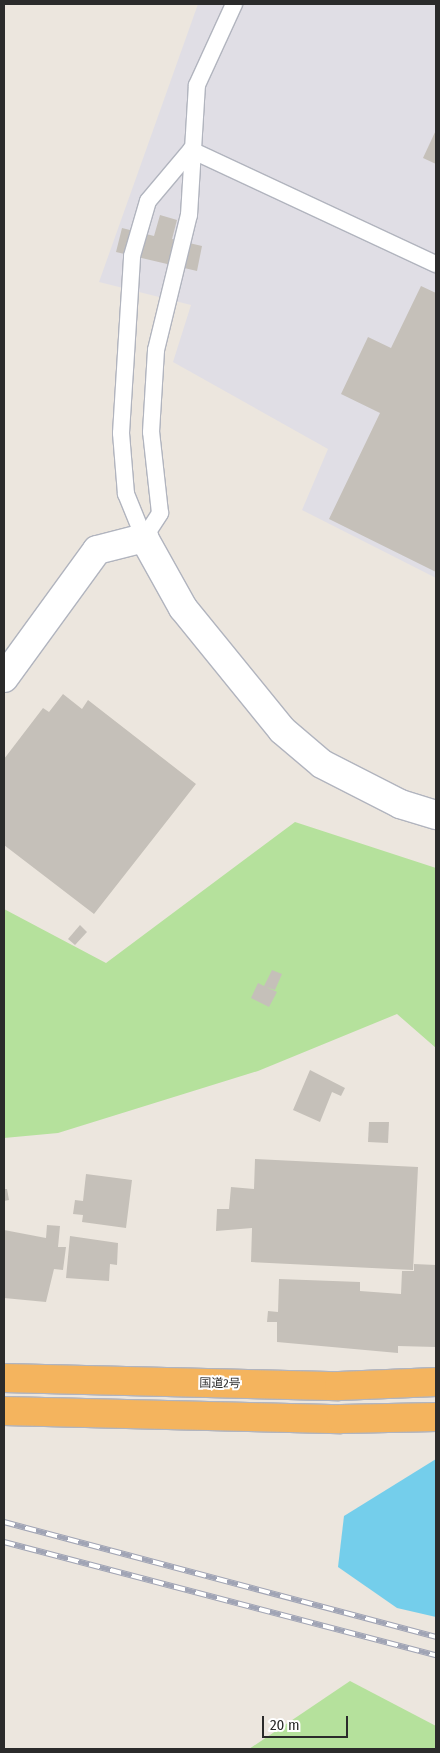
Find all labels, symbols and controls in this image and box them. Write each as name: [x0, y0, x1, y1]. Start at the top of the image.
street label: 国道2号: [199, 1376, 241, 1392]
scale bar: [265, 1706, 351, 1738]
text: 20 m: [270, 1716, 300, 1734]

